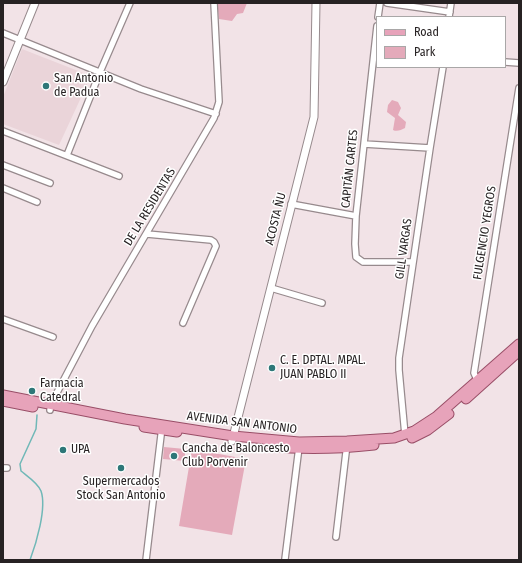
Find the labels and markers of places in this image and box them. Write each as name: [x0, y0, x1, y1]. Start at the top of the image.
place label: San Antonio de Padua: [54, 72, 113, 100]
marker: San Antonio de Padua: [41, 81, 51, 91]
place label: C. E. DPTAL. MPAL. JUAN PABLO II: [280, 354, 366, 382]
marker: C. E. DPTAL. MPAL. JUAN PABLO II: [267, 363, 277, 373]
place label: Farmacia Catedral: [40, 377, 84, 405]
marker: Farmacia Catedral: [27, 386, 37, 396]
place label: Cancha de Baloncesto Club Porvenir: [182, 442, 290, 470]
place label: UPA: [71, 443, 90, 457]
marker: UPA: [58, 445, 68, 455]
marker: Cancha de Baloncesto Club Porvenir: [169, 451, 179, 461]
marker: Supermercados Stock San Antonio: [116, 463, 126, 473]
place label: Supermercados Stock San Antonio: [77, 475, 165, 503]

